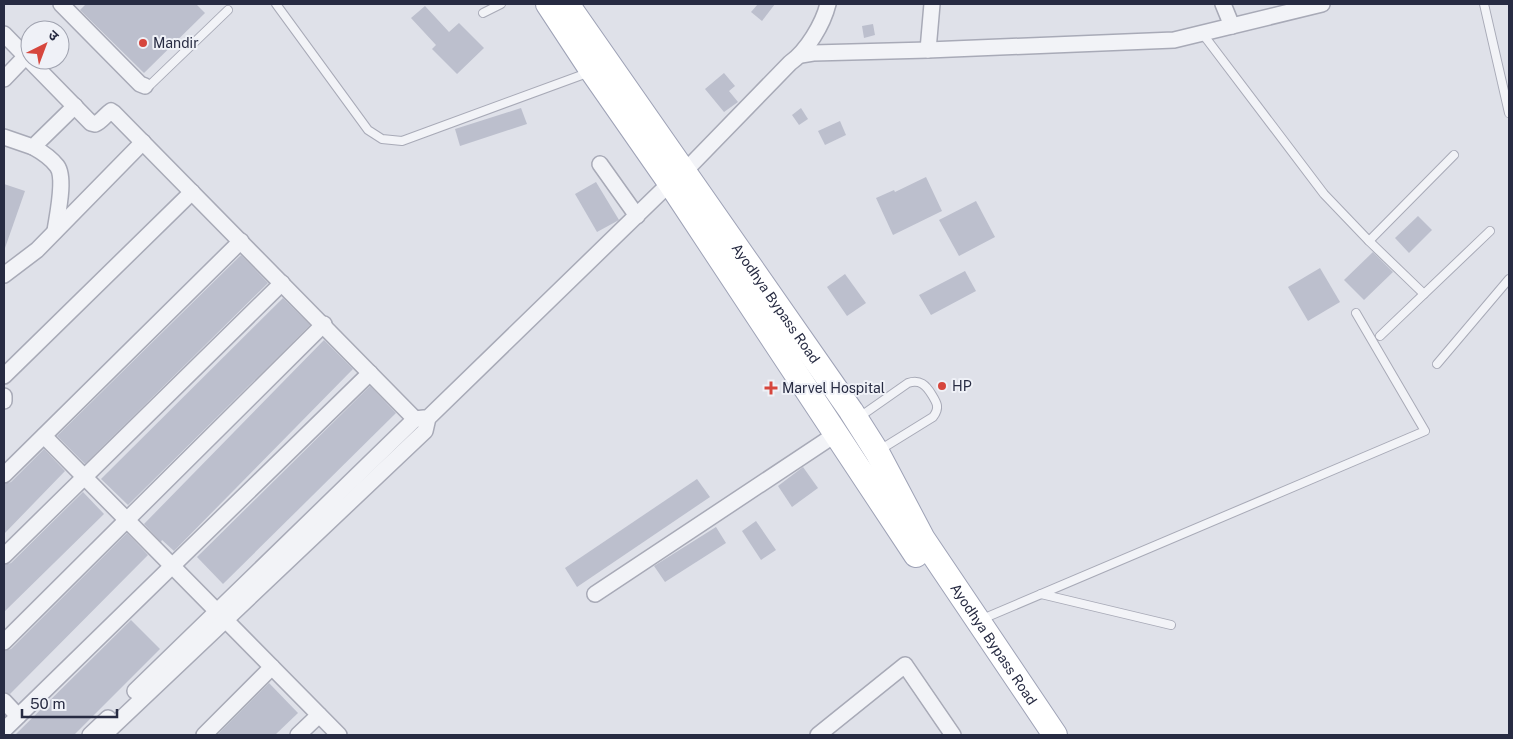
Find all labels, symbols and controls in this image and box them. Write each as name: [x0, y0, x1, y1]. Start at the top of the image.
north arrow: [20, 20, 70, 70]
text: उ: [45, 27, 63, 45]
place label: Mandir: [153, 35, 199, 51]
marker: Mandir: [137, 37, 149, 49]
street label: Ayodhya Bypass Road: [728, 240, 823, 366]
place label: HP: [952, 378, 972, 394]
place label: Marvel Hospital: [782, 380, 885, 396]
marker: HP: [936, 380, 948, 392]
marker: Marvel Hospital: [764, 381, 778, 395]
street label: Ayodhya Bypass Road: [947, 580, 1040, 708]
scale bar: [22, 686, 118, 718]
text: 50 m: [30, 695, 65, 712]

